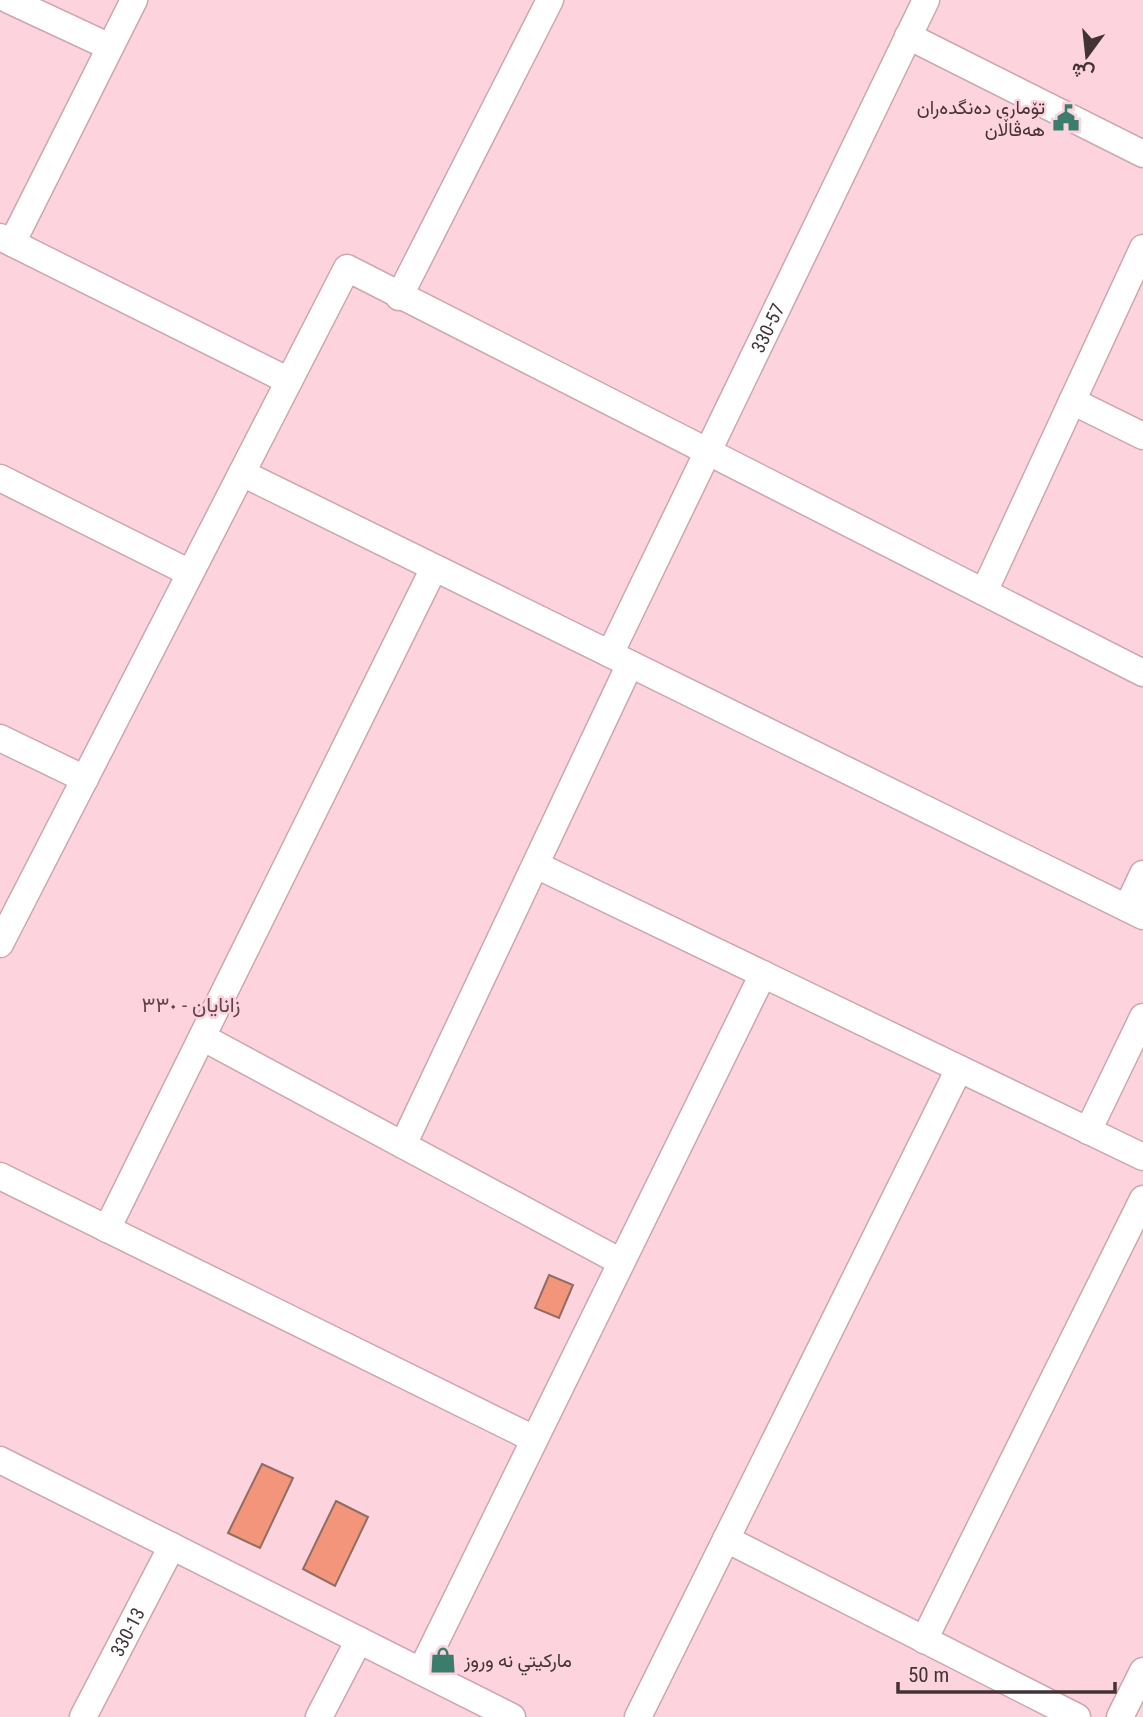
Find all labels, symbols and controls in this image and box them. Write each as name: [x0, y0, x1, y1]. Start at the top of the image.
north arrow: [1052, 21, 1122, 91]
text: ش: [1069, 58, 1097, 86]
place label: تۆماری دەنگدەران هەڤاڵان: [917, 96, 1045, 141]
public building icon: تۆماری دەنگدەران هەڤاڵان: [1051, 103, 1081, 133]
street label: 330-57: [746, 300, 789, 356]
district label: زانایان - ٣٣٠: [142, 993, 240, 1018]
street label: 330-13: [105, 1604, 149, 1660]
shop icon: ماركيتي نه وروز: [428, 1645, 458, 1675]
place label: ماركيتي نه وروز: [463, 1649, 572, 1676]
scale bar: [898, 1650, 1115, 1694]
text: 50 m: [908, 1663, 949, 1687]

